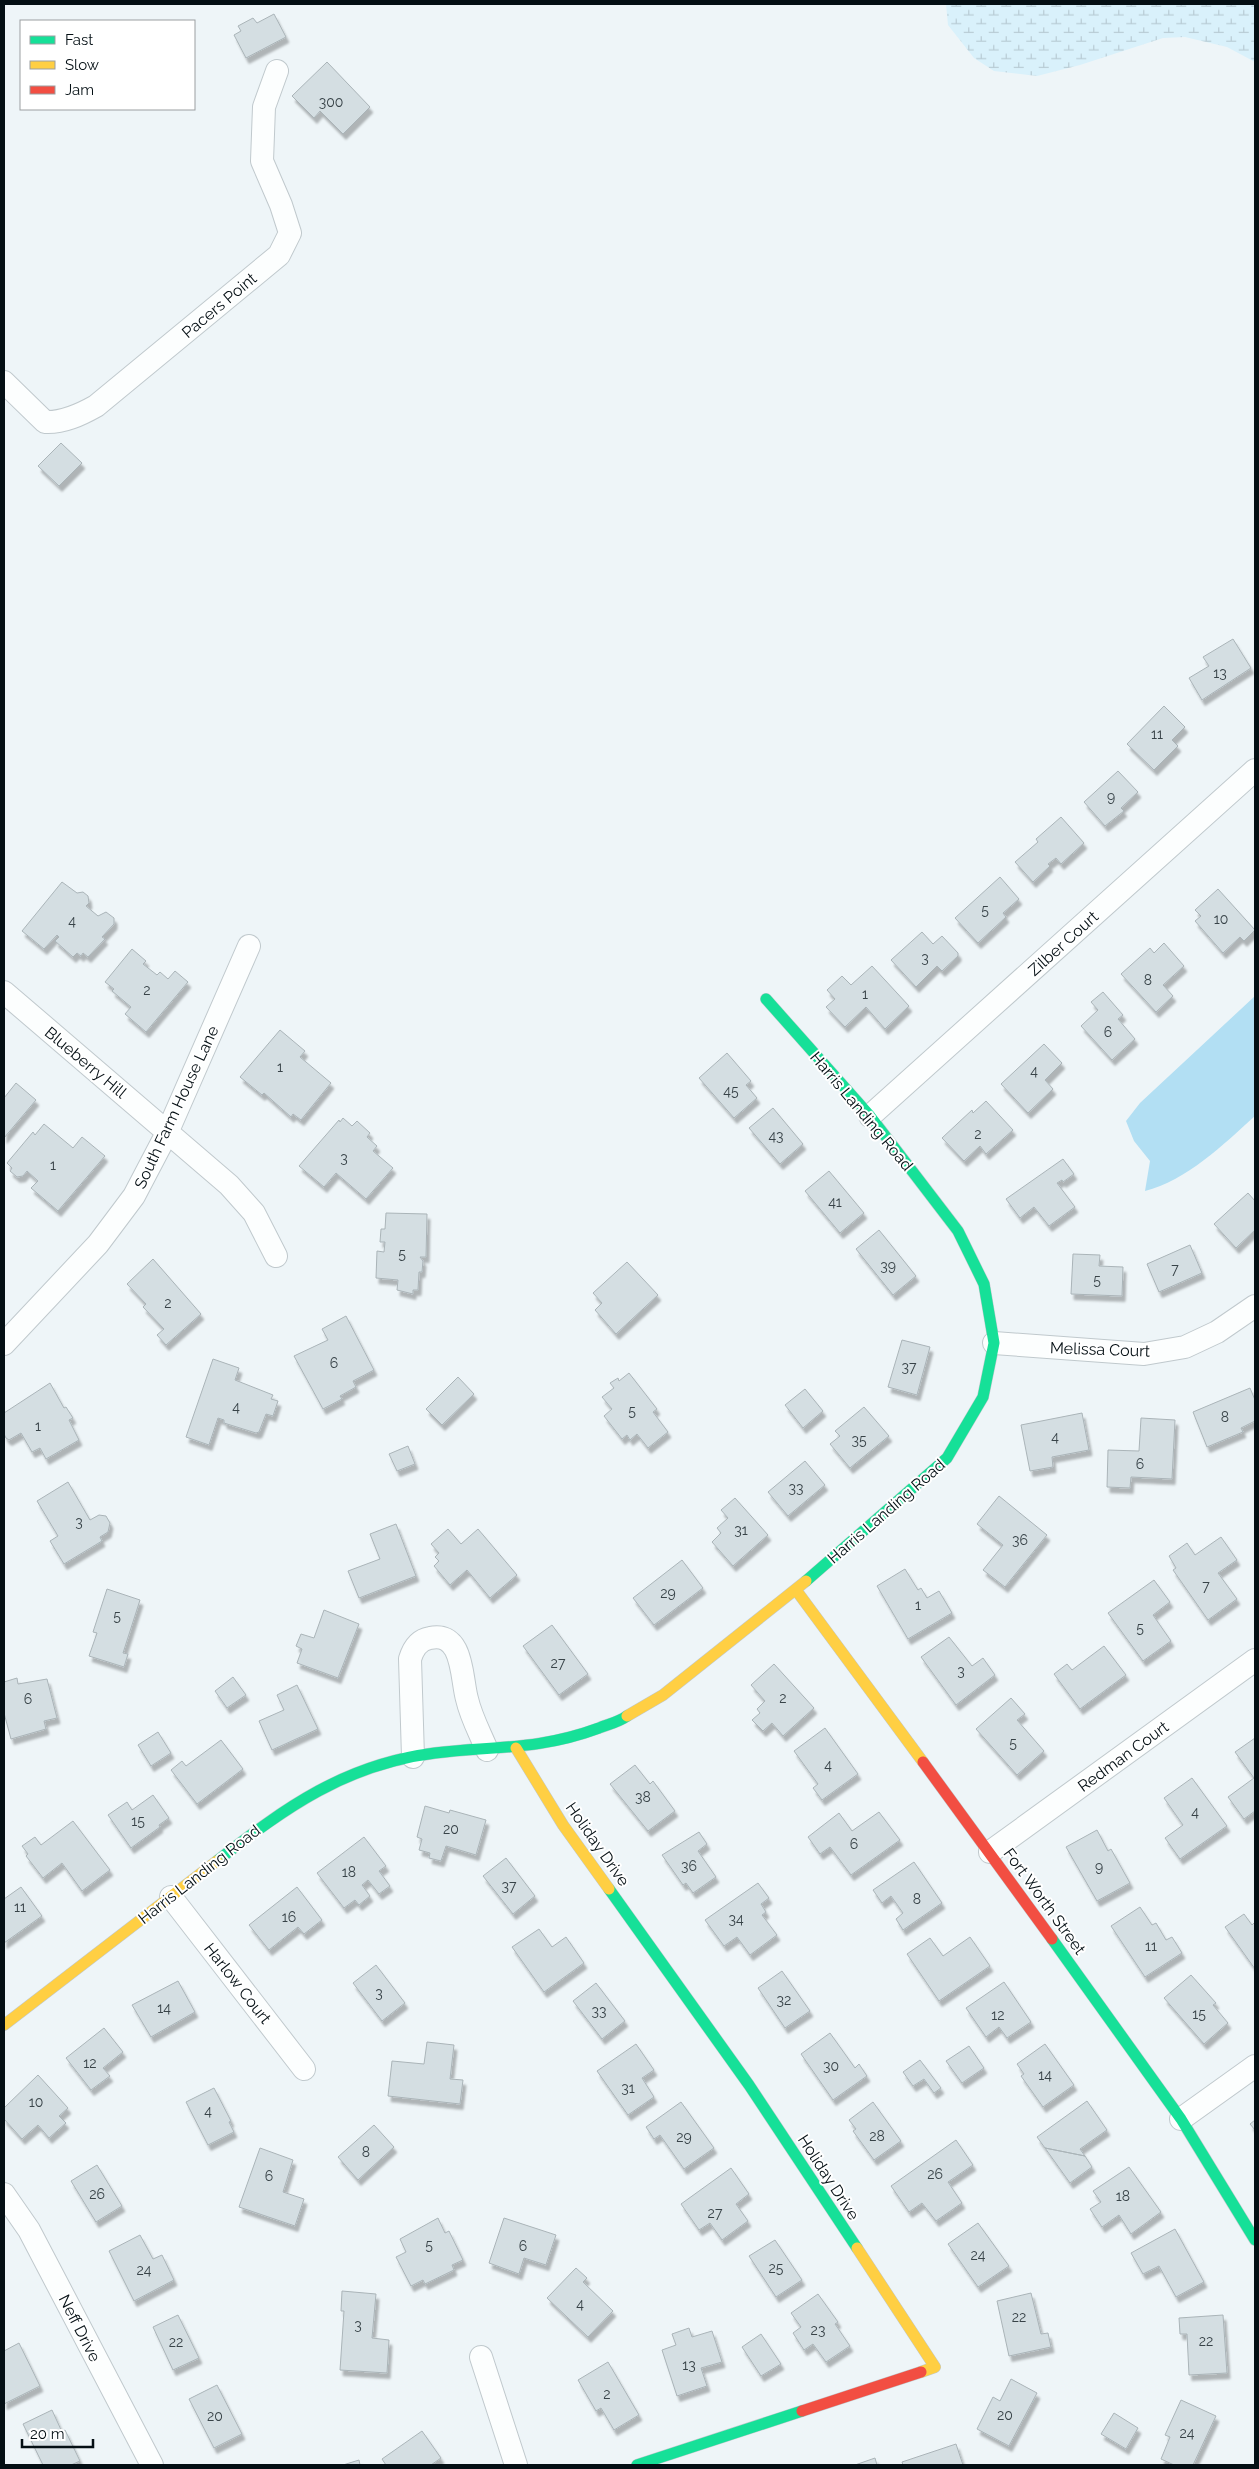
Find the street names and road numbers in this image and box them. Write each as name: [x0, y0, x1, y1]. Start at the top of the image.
street label: Pacers Point: [178, 268, 261, 342]
street label: Zilber Court: [1024, 907, 1103, 980]
street label: Blueberry Hill: [41, 1023, 131, 1102]
street label: South Farm House Lane: [130, 1023, 223, 1192]
street label: Harris Landing Road: [806, 1048, 917, 1175]
street label: Melissa Court: [1049, 1338, 1151, 1361]
street label: Harris Landing Road: [824, 1455, 949, 1568]
street label: Redman Court: [1074, 1717, 1173, 1796]
street label: Holiday Drive: [562, 1799, 633, 1890]
street label: Harris Landing Road: [135, 1821, 264, 1928]
street label: Fort Worth Street: [1000, 1844, 1090, 1959]
street label: Harlow Court: [200, 1939, 275, 2028]
street label: Holiday Drive: [794, 2131, 863, 2224]
street label: Neff Drive: [55, 2292, 105, 2365]

